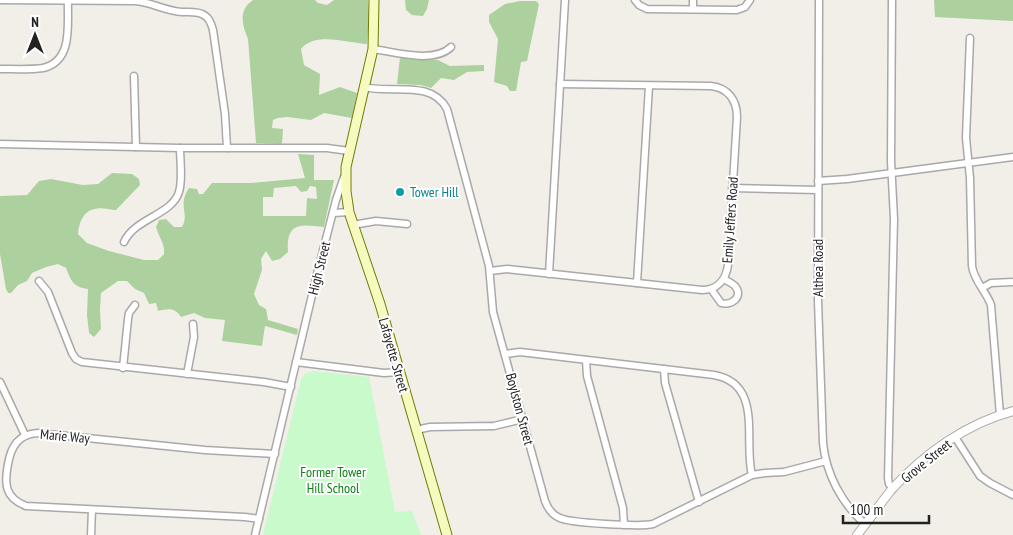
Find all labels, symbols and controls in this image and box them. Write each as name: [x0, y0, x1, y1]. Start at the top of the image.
north arrow: [10, 10, 60, 60]
text: N: [31, 13, 39, 31]
street label: Emily Jeffers Road: [718, 176, 742, 264]
place label: Tower Hill: [410, 183, 459, 201]
marker: Tower Hill: [394, 186, 406, 198]
street label: High Street: [304, 239, 334, 297]
street label: Althea Road: [809, 239, 827, 297]
street label: Lafayette Street: [375, 316, 413, 395]
street label: Boylston Street: [502, 371, 538, 447]
street label: Marie Way: [39, 425, 91, 447]
street label: Grove Street: [897, 435, 955, 487]
park label: Former Tower Hill School: [300, 463, 366, 497]
scale bar: [843, 492, 929, 524]
text: 100 m: [850, 500, 883, 519]

